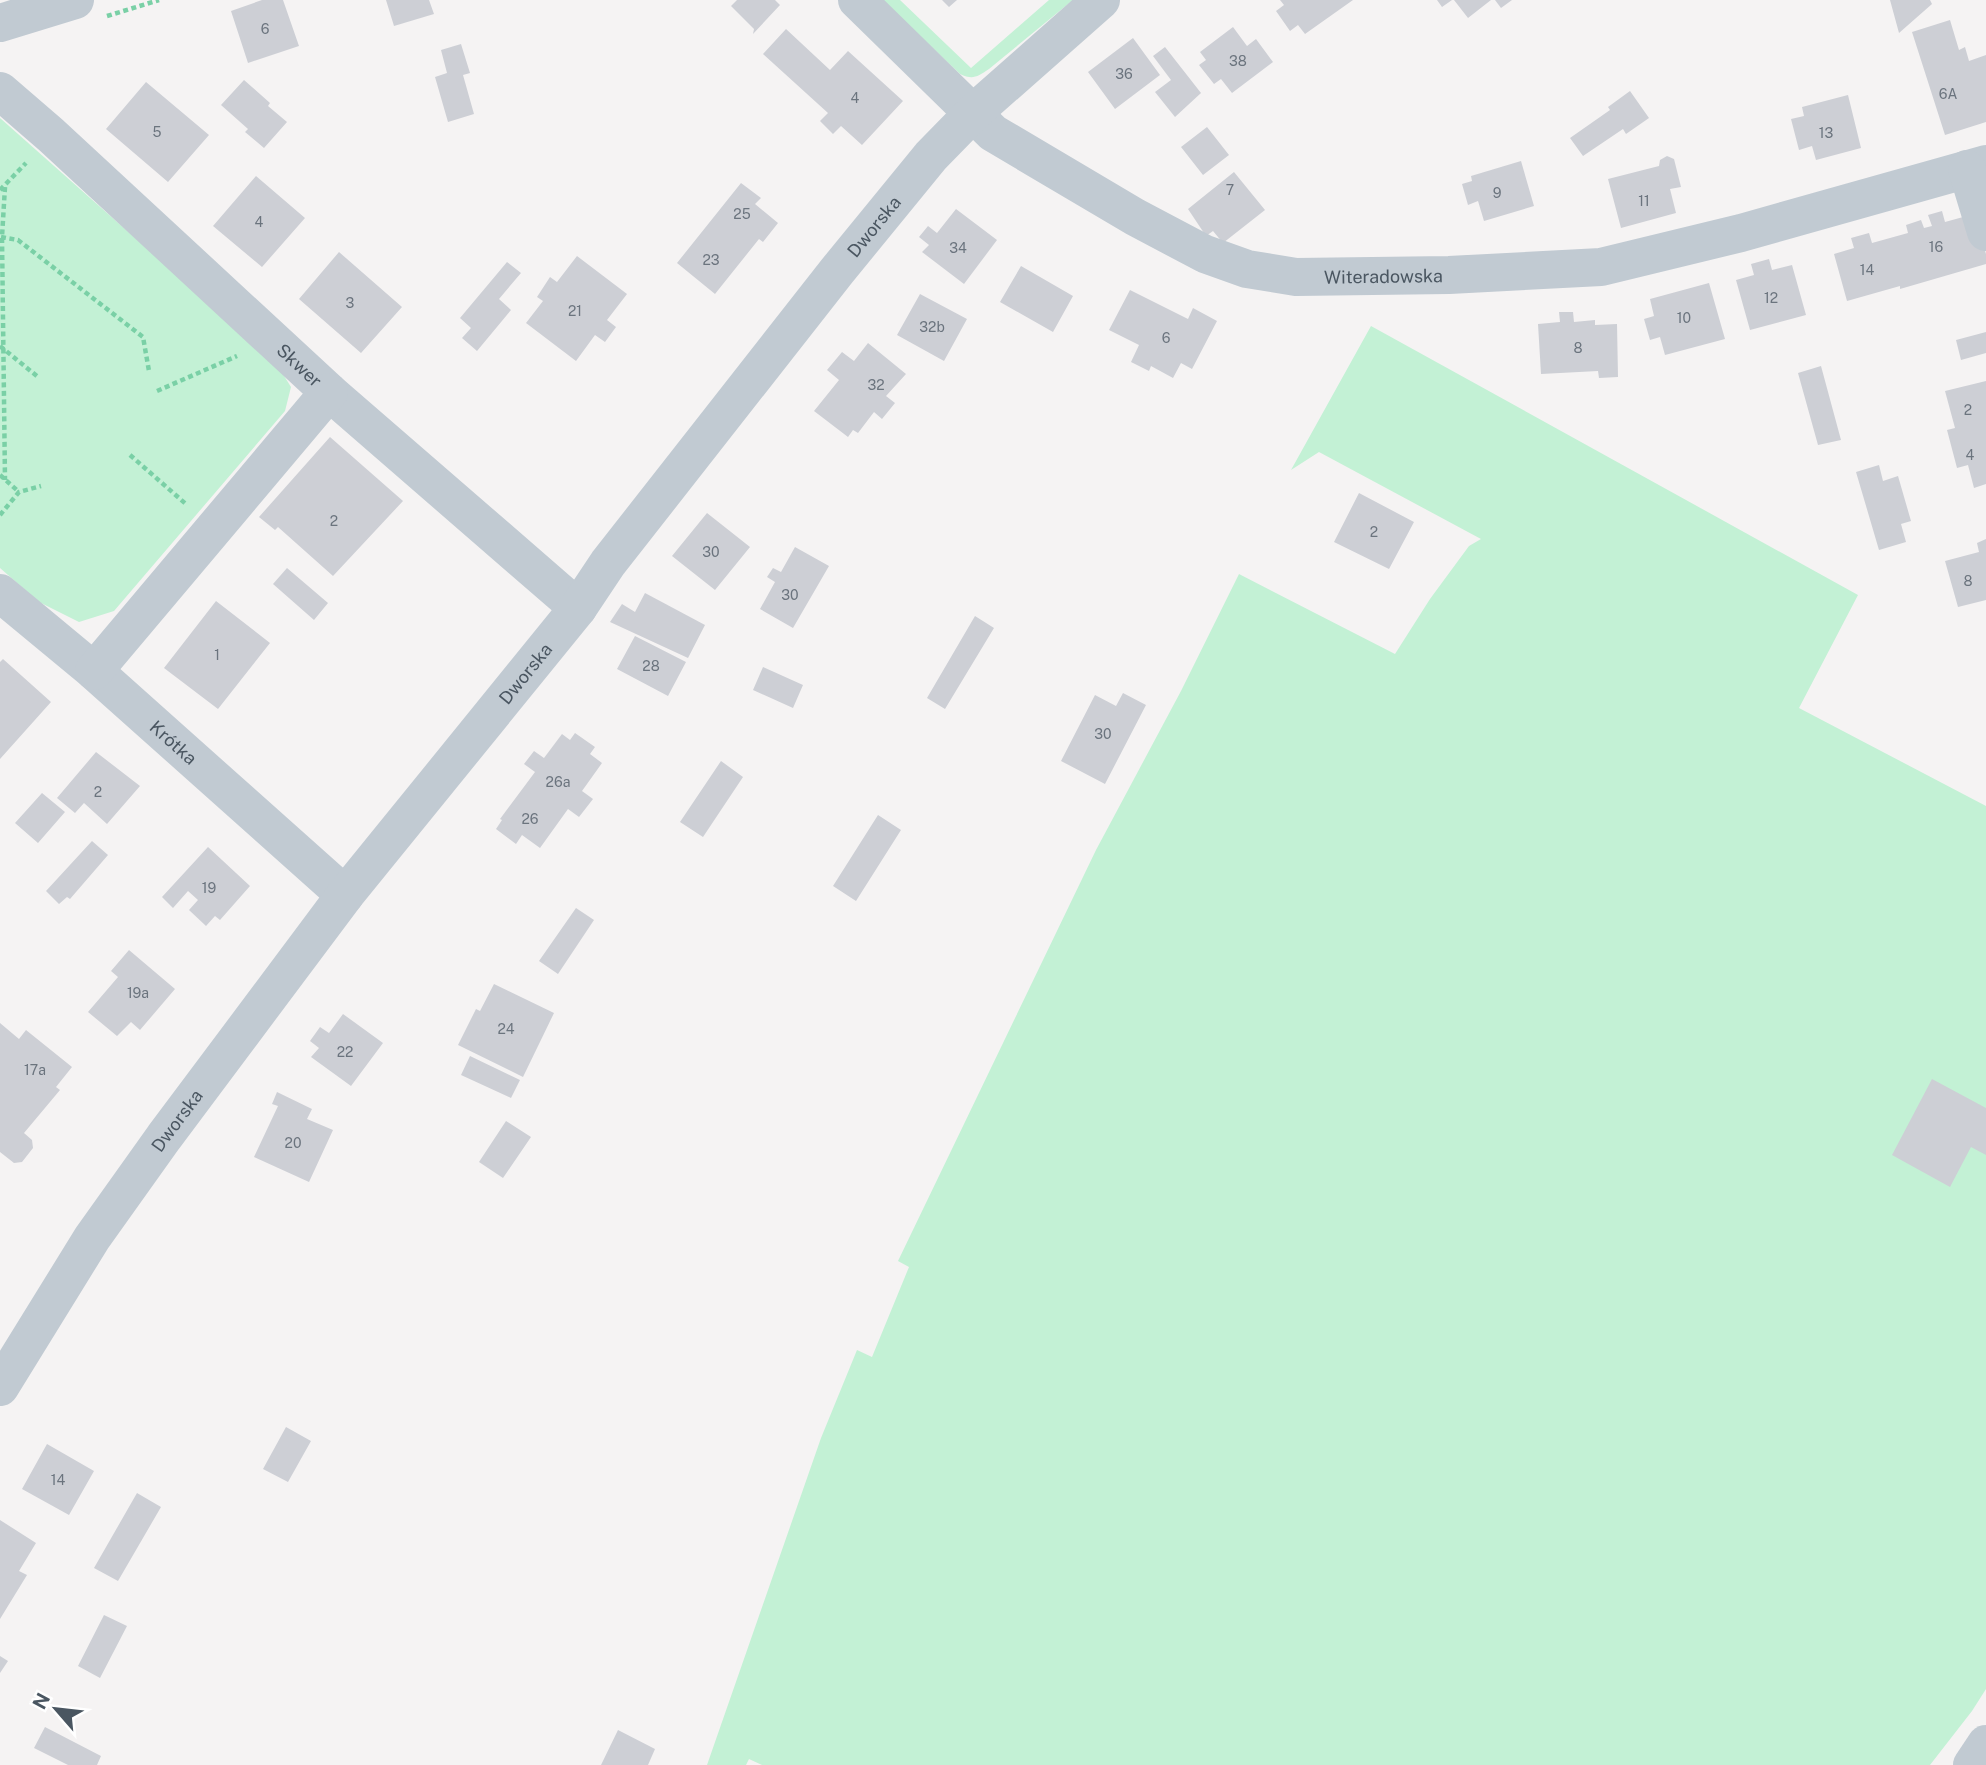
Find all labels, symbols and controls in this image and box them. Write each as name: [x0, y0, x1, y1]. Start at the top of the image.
house number: 6: [261, 21, 270, 37]
house number: 38: [1229, 53, 1247, 69]
house number: 36: [1115, 66, 1133, 82]
house number: 6A: [1939, 86, 1957, 102]
house number: 4: [851, 90, 860, 106]
house number: 5: [153, 124, 162, 140]
house number: 13: [1819, 125, 1833, 141]
house number: 7: [1226, 182, 1234, 198]
house number: 9: [1493, 185, 1502, 201]
street label: Dworska: [843, 192, 905, 261]
house number: 11: [1638, 193, 1650, 209]
house number: 25: [733, 206, 751, 222]
house number: 4: [255, 214, 264, 230]
house number: 16: [1929, 239, 1943, 255]
house number: 34: [949, 240, 967, 256]
house number: 23: [702, 252, 720, 268]
house number: 14: [1860, 262, 1874, 278]
street label: Witeradowska: [1324, 265, 1443, 287]
house number: 12: [1764, 290, 1778, 306]
house number: 3: [346, 295, 355, 311]
house number: 21: [568, 303, 582, 319]
house number: 10: [1677, 310, 1691, 326]
house number: 32b: [919, 319, 945, 335]
house number: 6: [1162, 330, 1171, 346]
street label: Skwer: [273, 339, 326, 391]
house number: 8: [1573, 340, 1583, 356]
house number: 32: [867, 377, 885, 393]
house number: 2: [1964, 402, 1972, 418]
house number: 4: [1966, 447, 1975, 463]
house number: 2: [330, 513, 338, 529]
house number: 2: [1370, 524, 1378, 540]
house number: 30: [702, 544, 720, 560]
house number: 8: [1963, 573, 1973, 589]
house number: 30: [781, 587, 799, 603]
street label: Dworska: [494, 638, 556, 708]
house number: 1: [214, 647, 220, 663]
house number: 28: [642, 658, 660, 674]
street label: Krótka: [146, 716, 202, 769]
house number: 30: [1094, 726, 1112, 742]
house number: 26a: [546, 774, 570, 790]
house number: 2: [94, 784, 102, 800]
house number: 26: [521, 811, 539, 827]
house number: 19: [202, 880, 216, 896]
house number: 19a: [127, 985, 149, 1001]
house number: 24: [497, 1021, 515, 1037]
house number: 22: [337, 1044, 353, 1060]
house number: 17a: [24, 1062, 46, 1078]
street label: Dworska: [147, 1085, 207, 1156]
house number: 20: [285, 1135, 301, 1151]
house number: 14: [51, 1472, 65, 1488]
north arrow: [21, 1674, 91, 1744]
text: N: [28, 1689, 54, 1713]

